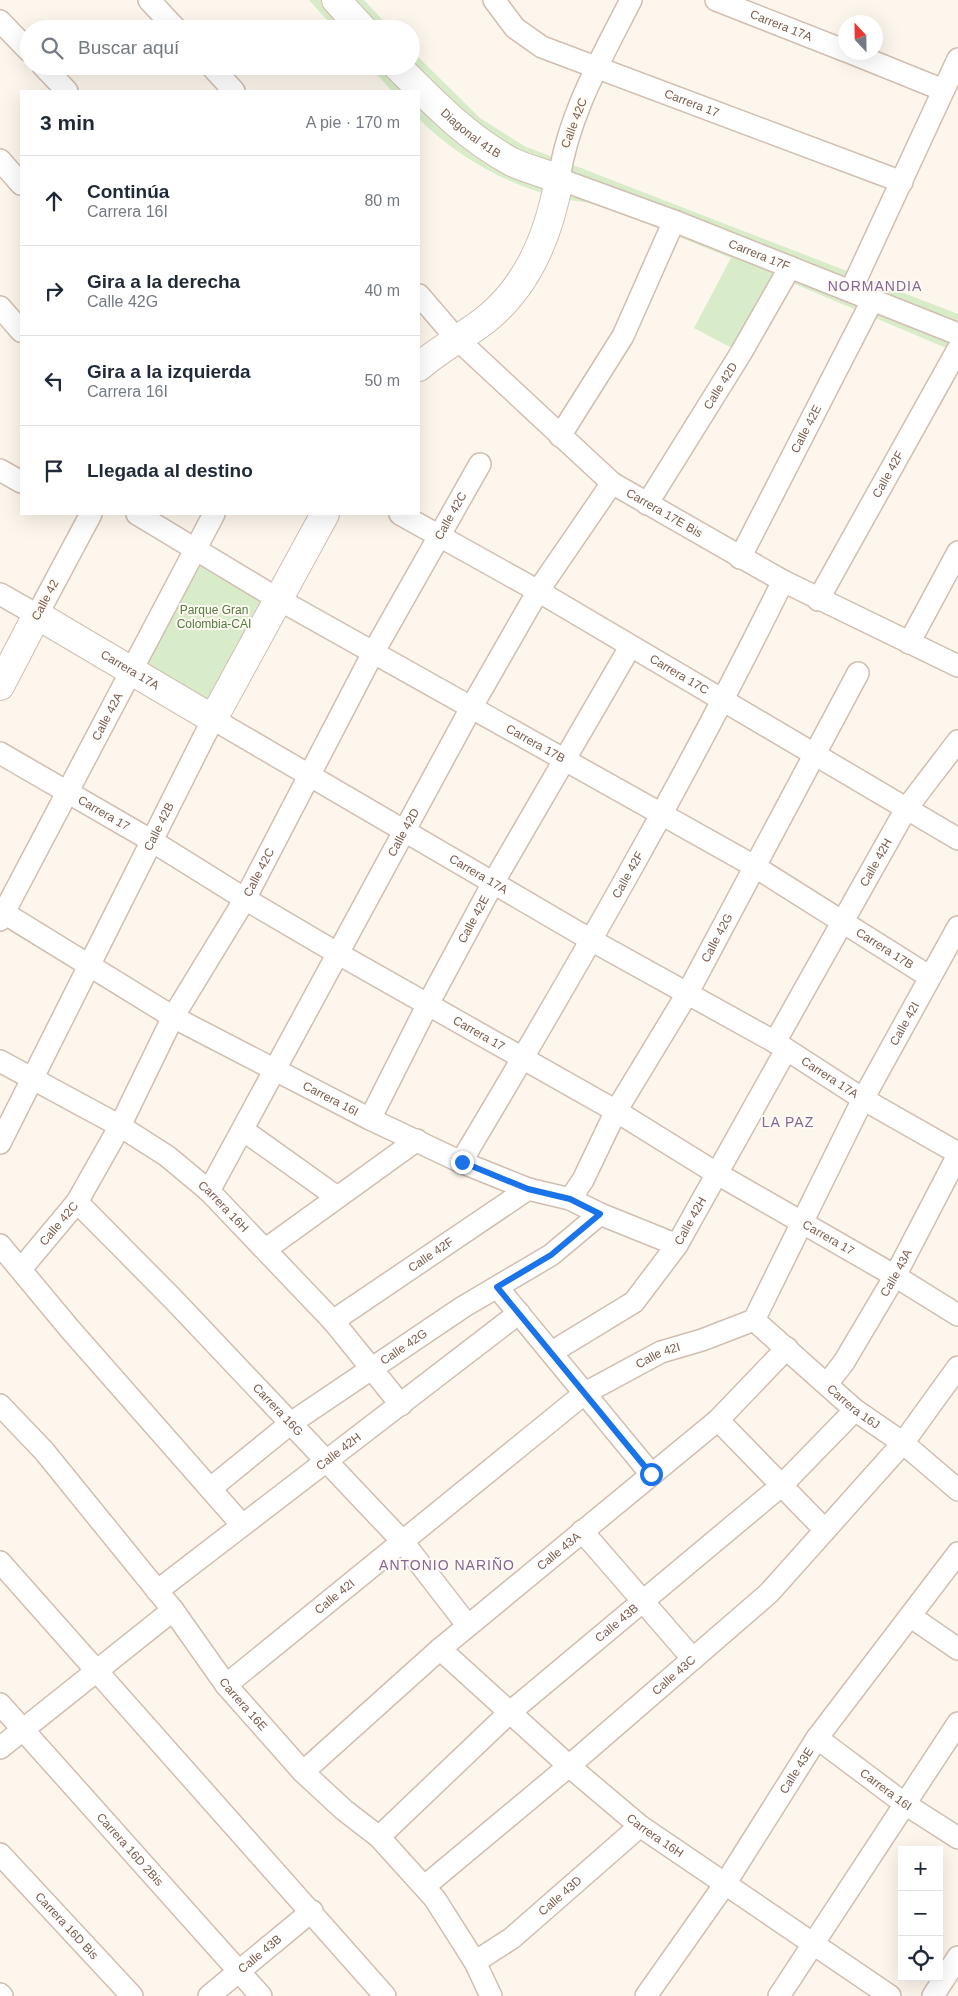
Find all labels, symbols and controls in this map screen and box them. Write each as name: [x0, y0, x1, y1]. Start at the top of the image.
street label: Carrera 17A: [748, 7, 814, 44]
north arrow: [838, 15, 883, 60]
search box: [20, 20, 420, 75]
icon: search: [38, 34, 66, 62]
text: Buscar aquí: [78, 37, 179, 58]
street label: Carrera 17: [662, 87, 721, 120]
street label: Calle 42C: [558, 96, 590, 150]
street label: Diagonal 41B: [438, 106, 503, 161]
text: 3 min: [40, 111, 95, 134]
text: A pie · 170 m: [306, 114, 400, 131]
text: Continúa: [87, 181, 169, 202]
icon: ahead: [40, 187, 68, 215]
text: 80 m: [364, 192, 400, 209]
text: Carrera 16I: [87, 203, 168, 220]
street label: Carrera 17F: [726, 236, 792, 273]
text: Gira a la derecha: [87, 271, 240, 292]
icon: right: [40, 277, 68, 305]
district label: NORMANDIA: [828, 278, 922, 294]
text: 40 m: [364, 282, 400, 299]
text: Calle 42G: [87, 293, 158, 310]
street label: Calle 42D: [701, 360, 741, 412]
text: Gira a la izquierda: [87, 361, 251, 382]
icon: left: [40, 367, 68, 395]
text: 50 m: [364, 372, 400, 389]
text: Carrera 16I: [87, 383, 168, 400]
street label: Calle 42E: [788, 403, 824, 455]
street label: Calle 42F: [869, 448, 907, 500]
icon: arrive: [40, 457, 68, 485]
text: Llegada al destino: [87, 460, 253, 481]
street label: Carrera 17E Bis: [624, 486, 705, 540]
street label: Calle 42C: [432, 489, 470, 542]
street label: Calle 42: [28, 577, 62, 623]
park label: Parque Gran Colombia-CAI: [177, 603, 251, 631]
street label: Carrera 17A: [98, 647, 162, 693]
street label: Carrera 17C: [647, 652, 712, 697]
street label: Calle 42A: [89, 690, 126, 743]
street label: Carrera 17B: [504, 721, 568, 766]
street label: Carrera 17: [75, 793, 132, 834]
street label: Calle 42B: [141, 800, 177, 853]
street label: Calle 42D: [385, 806, 422, 859]
street label: Calle 42H: [857, 836, 895, 889]
street label: Calle 42C: [240, 846, 277, 899]
street label: Calle 42F: [609, 849, 646, 901]
street label: Carrera 17A: [447, 852, 510, 897]
street label: Calle 42E: [455, 893, 492, 946]
street label: Calle 42G: [698, 911, 736, 965]
street label: Carrera 17B: [853, 925, 916, 972]
street label: Calle 42I: [887, 1000, 922, 1048]
street label: Carrera 17: [450, 1013, 508, 1054]
street label: Carrera 17A: [798, 1054, 861, 1101]
street label: Carrera 16I: [300, 1078, 361, 1119]
district label: LA PAZ: [762, 1114, 814, 1130]
route end: [451, 1151, 474, 1174]
street label: Carrera 16H: [195, 1178, 251, 1235]
street label: Calle 42H: [671, 1194, 709, 1247]
street label: Calle 42C: [37, 1199, 81, 1248]
street label: Carrera 17: [800, 1217, 857, 1258]
street label: Calle 42F: [405, 1235, 456, 1275]
street label: Calle 43A: [877, 1247, 915, 1299]
street label: Calle 42G: [378, 1326, 430, 1368]
street label: Calle 42I: [633, 1340, 682, 1371]
street label: Carrera 16G: [250, 1381, 306, 1439]
street label: Carrera 16J: [824, 1381, 882, 1432]
street label: Calle 42H: [313, 1430, 364, 1473]
route start: [640, 1463, 663, 1486]
street label: Calle 43A: [534, 1529, 583, 1573]
district label: ANTONIO NARIÑO: [379, 1557, 515, 1573]
street label: Calle 42I: [312, 1576, 357, 1617]
street label: Calle 43B: [592, 1601, 641, 1645]
street label: Calle 43C: [649, 1653, 699, 1698]
street label: Carrera 16E: [216, 1675, 270, 1733]
street label: Calle 43E: [777, 1745, 816, 1796]
street label: Carrera 16I: [857, 1766, 914, 1813]
street label: Carrera 16D 2Bis: [94, 1810, 166, 1889]
street label: Carrera 16H: [624, 1811, 686, 1860]
map controls: [898, 1846, 943, 1981]
button: +: [898, 1846, 943, 1891]
street label: Calle 43D: [536, 1873, 585, 1919]
street label: Carrera 16D Bis: [32, 1889, 101, 1962]
button: −: [898, 1891, 943, 1936]
street label: Calle 43B: [235, 1932, 284, 1976]
button: locate: [898, 1936, 943, 1981]

